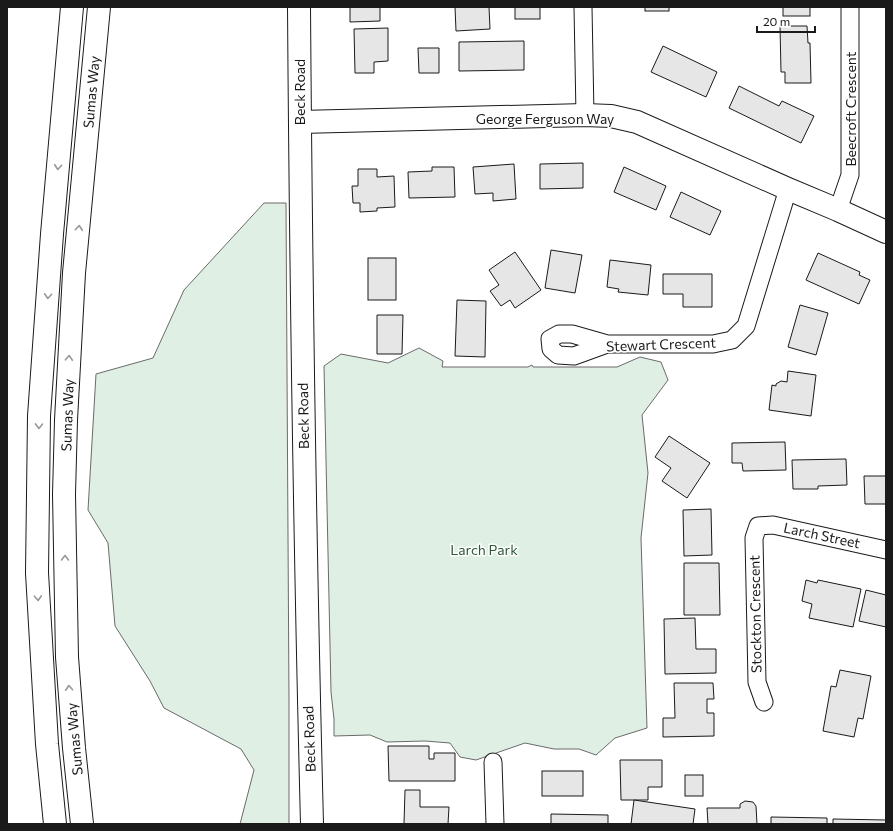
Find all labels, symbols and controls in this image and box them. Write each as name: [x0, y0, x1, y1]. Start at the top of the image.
scale bar: [757, 8, 815, 34]
text: 20 m: [763, 14, 790, 28]
street label: Beecroft Crescent: [842, 51, 859, 167]
street label: Sumas Way: [79, 55, 103, 129]
street label: Beck Road: [291, 59, 308, 125]
street label: George Ferguson Way: [476, 110, 614, 127]
one-way arrow: [53, 164, 62, 170]
one-way arrow: [74, 225, 83, 231]
one-way arrow: [43, 293, 52, 299]
street label: Stewart Crescent: [606, 334, 717, 354]
one-way arrow: [65, 355, 74, 361]
street label: Sumas Way: [57, 378, 77, 452]
street label: Beck Road: [294, 383, 312, 449]
one-way arrow: [35, 423, 43, 429]
street label: Larch Street: [782, 519, 862, 551]
park label: Larch Park: [450, 541, 518, 558]
one-way arrow: [61, 555, 69, 561]
street label: Stockton Crescent: [745, 555, 765, 673]
one-way arrow: [34, 595, 42, 601]
one-way arrow: [65, 685, 74, 691]
street label: Sumas Way: [62, 702, 86, 776]
street label: Beck Road: [299, 706, 319, 772]

